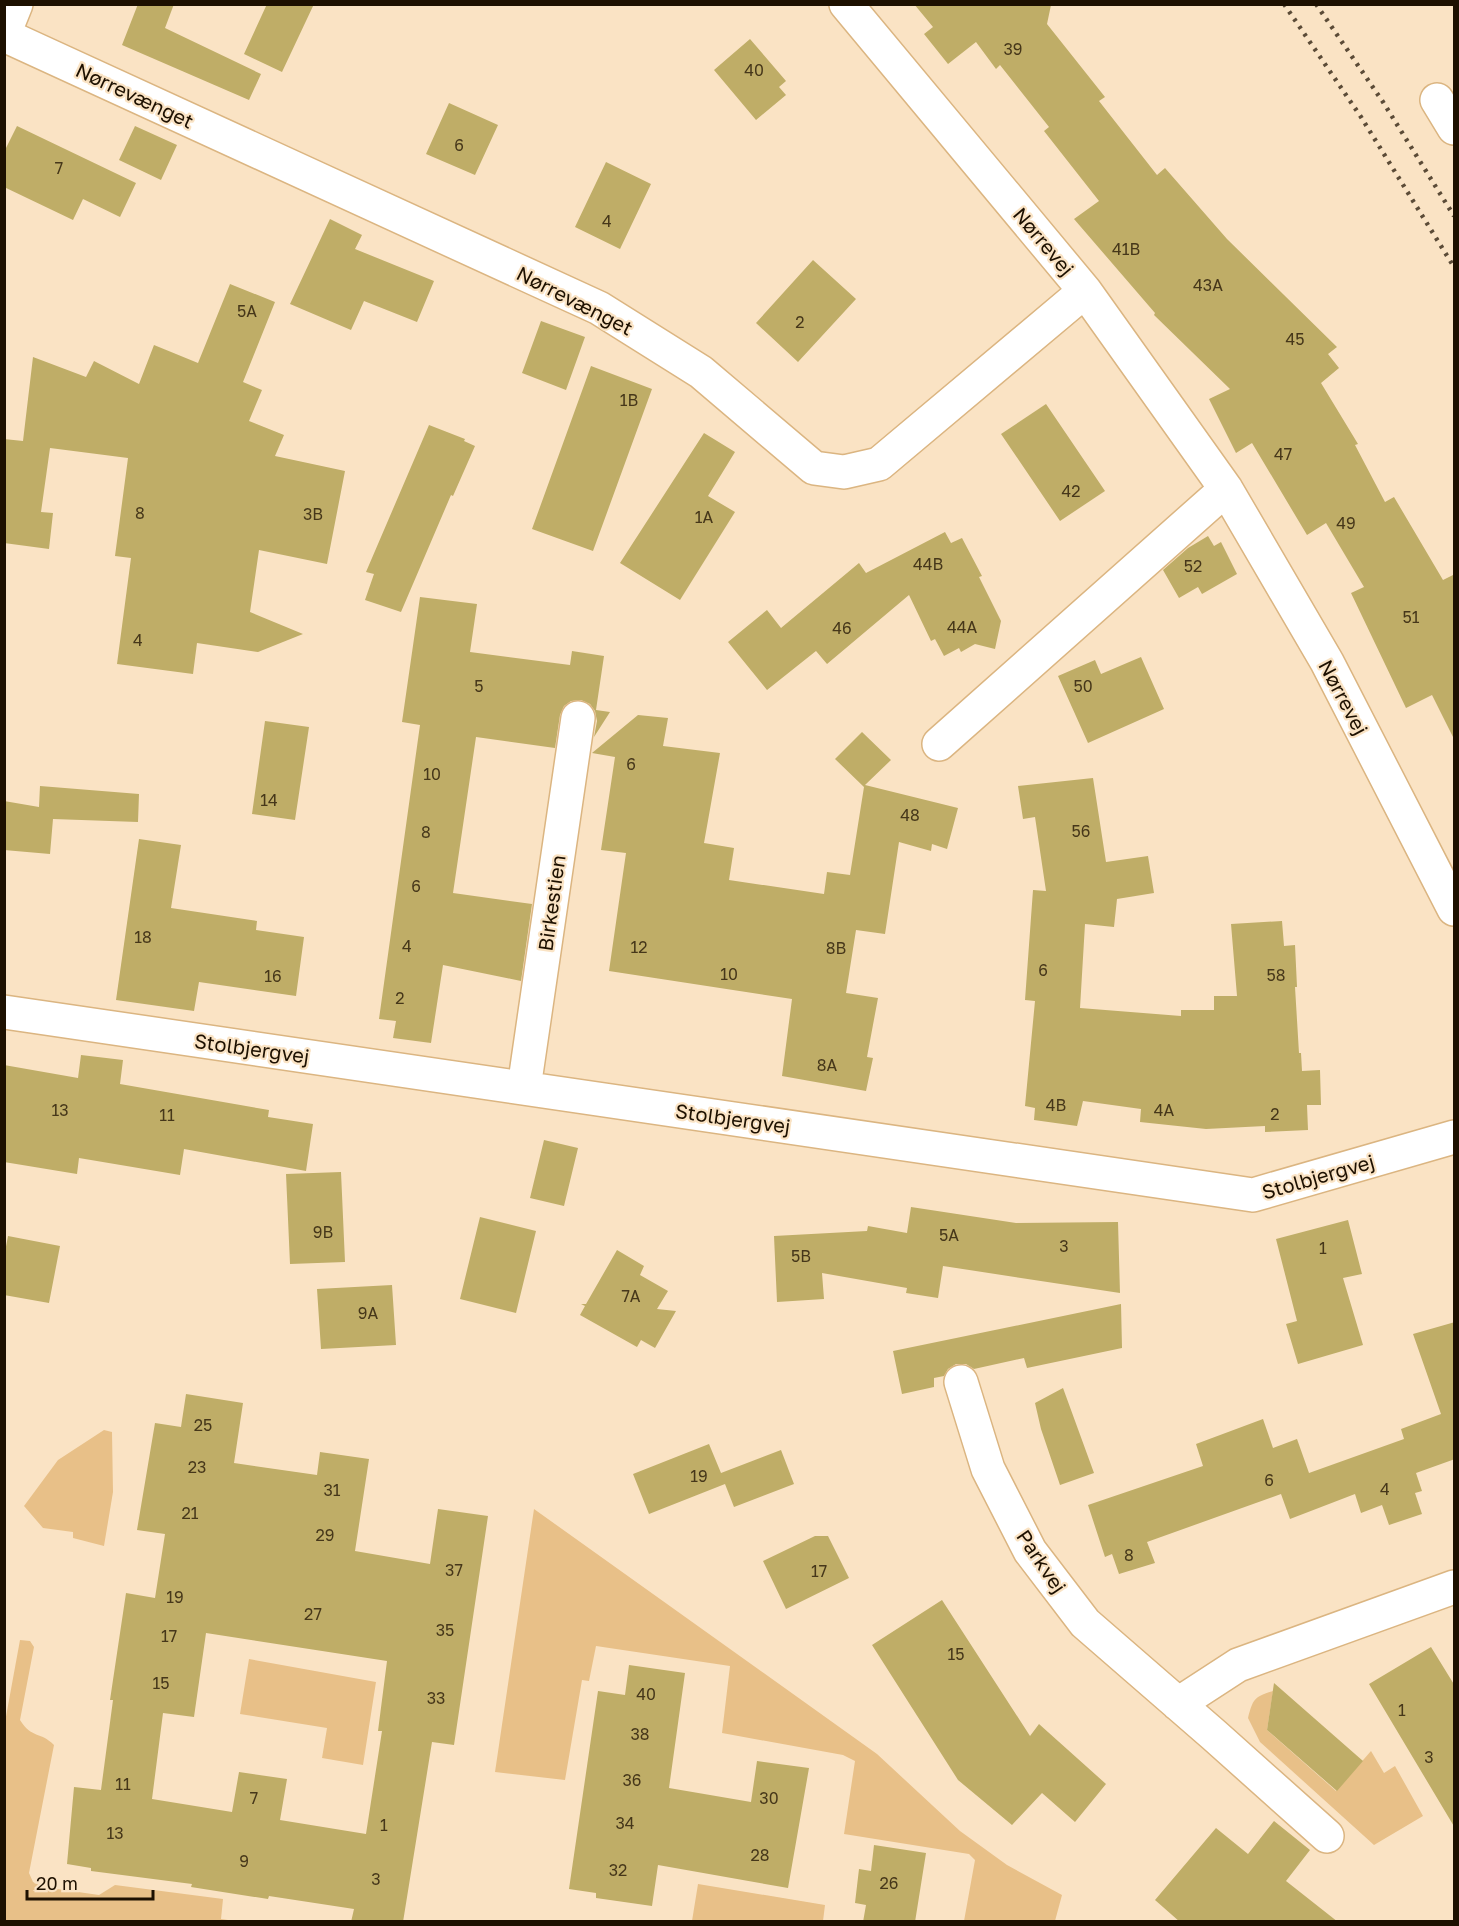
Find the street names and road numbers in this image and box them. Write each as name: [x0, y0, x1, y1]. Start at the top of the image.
street label: Nørrevænget: [72, 57, 198, 133]
street label: Nørrevej: [1009, 202, 1079, 280]
street label: Nørrevænget: [513, 260, 637, 340]
street label: Nørrevej: [1314, 655, 1374, 739]
street label: Birkestien: [532, 853, 570, 953]
street label: Stolbjergvej: [193, 1028, 311, 1068]
street label: Stolbjergvej: [674, 1098, 792, 1138]
street label: Stolbjergvej: [1259, 1149, 1377, 1203]
street label: Parkvej: [1012, 1525, 1072, 1597]

